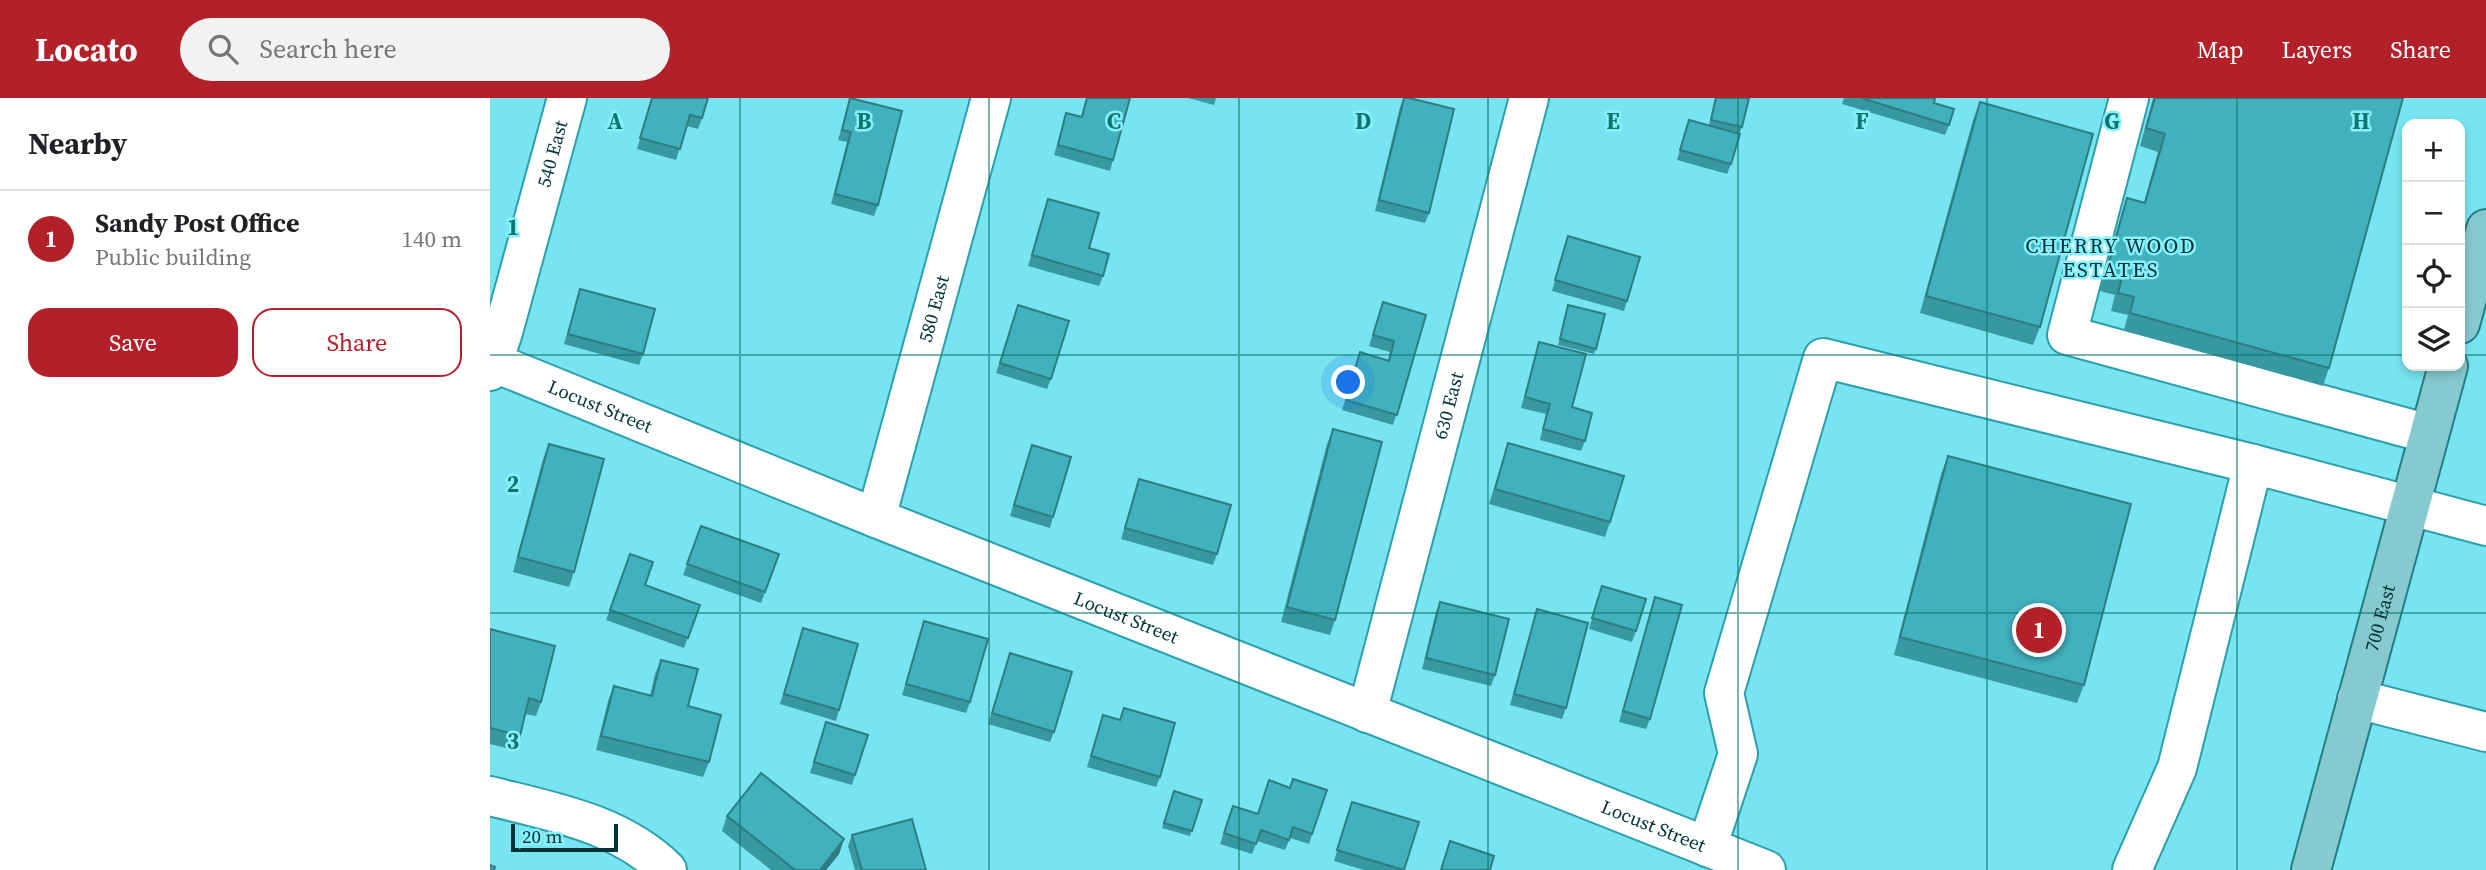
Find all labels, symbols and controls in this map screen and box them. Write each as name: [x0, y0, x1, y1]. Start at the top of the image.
search box: [180, 18, 670, 81]
text: Locato: [35, 27, 138, 72]
icon: search: [204, 30, 242, 68]
text: Search here: [260, 31, 397, 67]
text: Map: [2197, 33, 2244, 66]
text: Layers: [2282, 33, 2352, 66]
text: Share: [2390, 33, 2451, 66]
text: A: [607, 105, 623, 137]
text: B: [857, 105, 872, 137]
text: C: [1107, 105, 1121, 137]
text: D: [1355, 105, 1371, 137]
text: E: [1606, 105, 1620, 137]
text: F: [1855, 105, 1869, 137]
text: G: [2104, 105, 2120, 137]
text: H: [2352, 105, 2370, 137]
street label: 540 East: [530, 116, 574, 190]
map controls: [2402, 119, 2465, 371]
button: +: [2402, 119, 2465, 182]
text: Nearby: [28, 123, 127, 164]
button: −: [2402, 182, 2465, 245]
text: Sandy Post Office: [95, 205, 300, 241]
text: 1: [507, 211, 519, 243]
text: 1: [45, 223, 57, 255]
text: 140 m: [401, 223, 462, 255]
district label: CHERRY WOOD ESTATES: [2025, 231, 2197, 284]
text: Public building: [95, 241, 251, 273]
button: locate: [2402, 245, 2465, 308]
street label: 580 East: [912, 271, 955, 345]
button: Save: [28, 308, 238, 377]
button: Share: [252, 308, 462, 377]
button: layers: [2402, 308, 2465, 371]
your location: [1331, 365, 1365, 399]
street label: 630 East: [1427, 368, 1470, 442]
street label: Locust Street: [544, 373, 657, 439]
text: 2: [507, 468, 519, 500]
street label: 700 East: [2358, 581, 2401, 655]
street label: Locust Street: [1070, 585, 1183, 650]
pin: 1: [2016, 604, 2062, 656]
text: 3: [507, 725, 519, 757]
street label: Locust Street: [1598, 793, 1710, 858]
scale bar: [511, 821, 618, 853]
text: 20 m: [522, 823, 563, 849]

